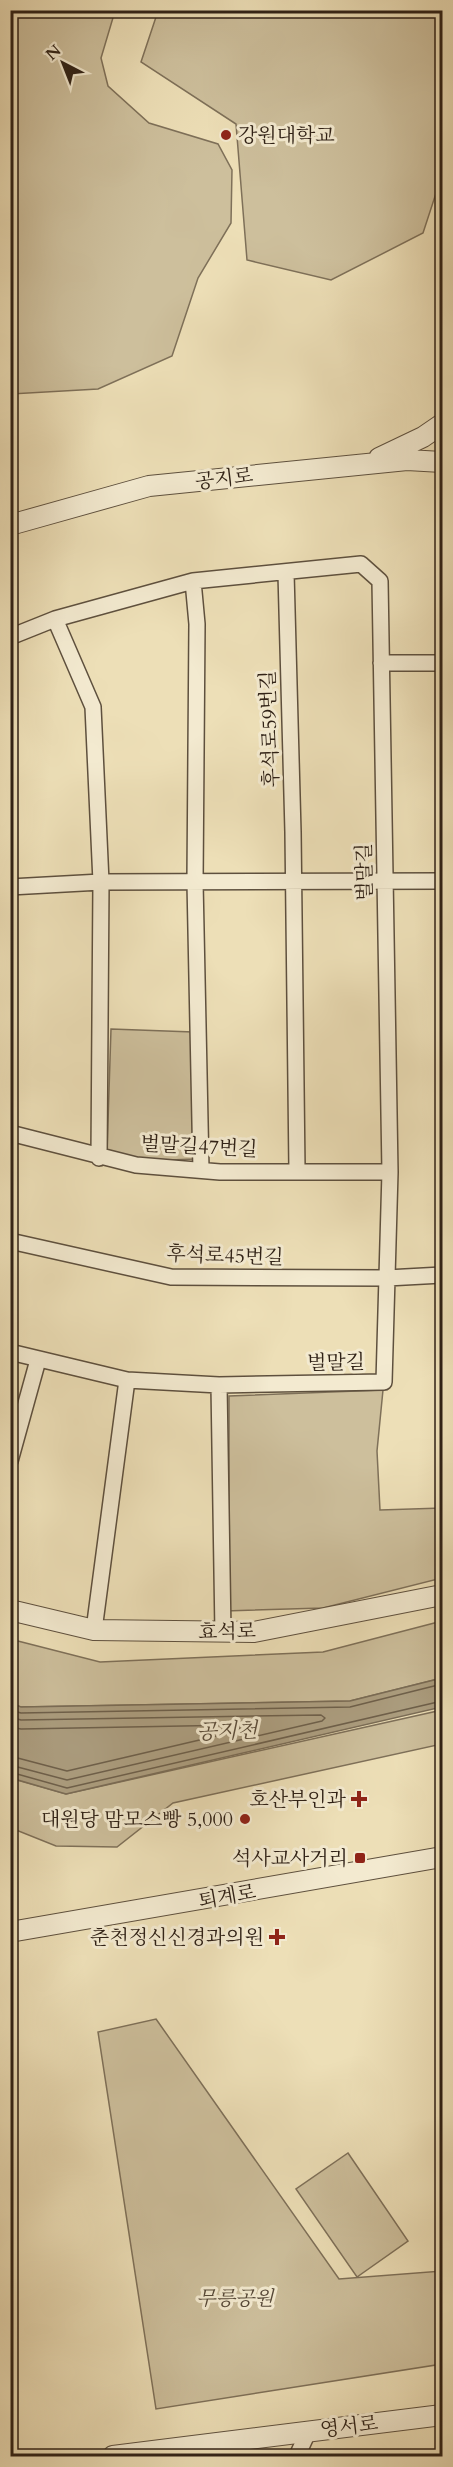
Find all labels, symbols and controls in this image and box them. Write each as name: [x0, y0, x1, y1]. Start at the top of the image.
north arrow: [33, 33, 93, 93]
text: N: [41, 40, 66, 65]
place label: 강원대학교: [238, 122, 335, 149]
marker: 강원대학교: [219, 128, 233, 142]
street label: 공지로: [194, 462, 254, 495]
street label: 후석로59번길: [254, 670, 285, 788]
street label: 벌말길: [350, 843, 379, 901]
street label: 벌말길47번길: [140, 1130, 258, 1163]
street label: 후석로45번길: [166, 1240, 284, 1271]
street label: 벌말길: [307, 1348, 365, 1377]
street label: 효석로: [198, 1617, 256, 1646]
water label: 공지천: [196, 1716, 260, 1747]
place label: 호산부인과: [249, 1786, 347, 1813]
marker: 호산부인과: [350, 1790, 368, 1808]
place label: 대원당 맘모스빵 5,000: [41, 1806, 233, 1833]
marker: 대원당 맘모스빵 5,000: [238, 1812, 252, 1826]
place label: 석사교사거리: [232, 1845, 348, 1872]
marker: 석사교사거리: [353, 1851, 367, 1865]
street label: 퇴계로: [196, 1878, 258, 1915]
place label: 춘천정신신경과의원: [90, 1924, 264, 1951]
marker: 춘천정신신경과의원: [268, 1928, 286, 1946]
park label: 무릉공원: [196, 2285, 275, 2312]
street label: 영서로: [319, 2410, 379, 2443]

